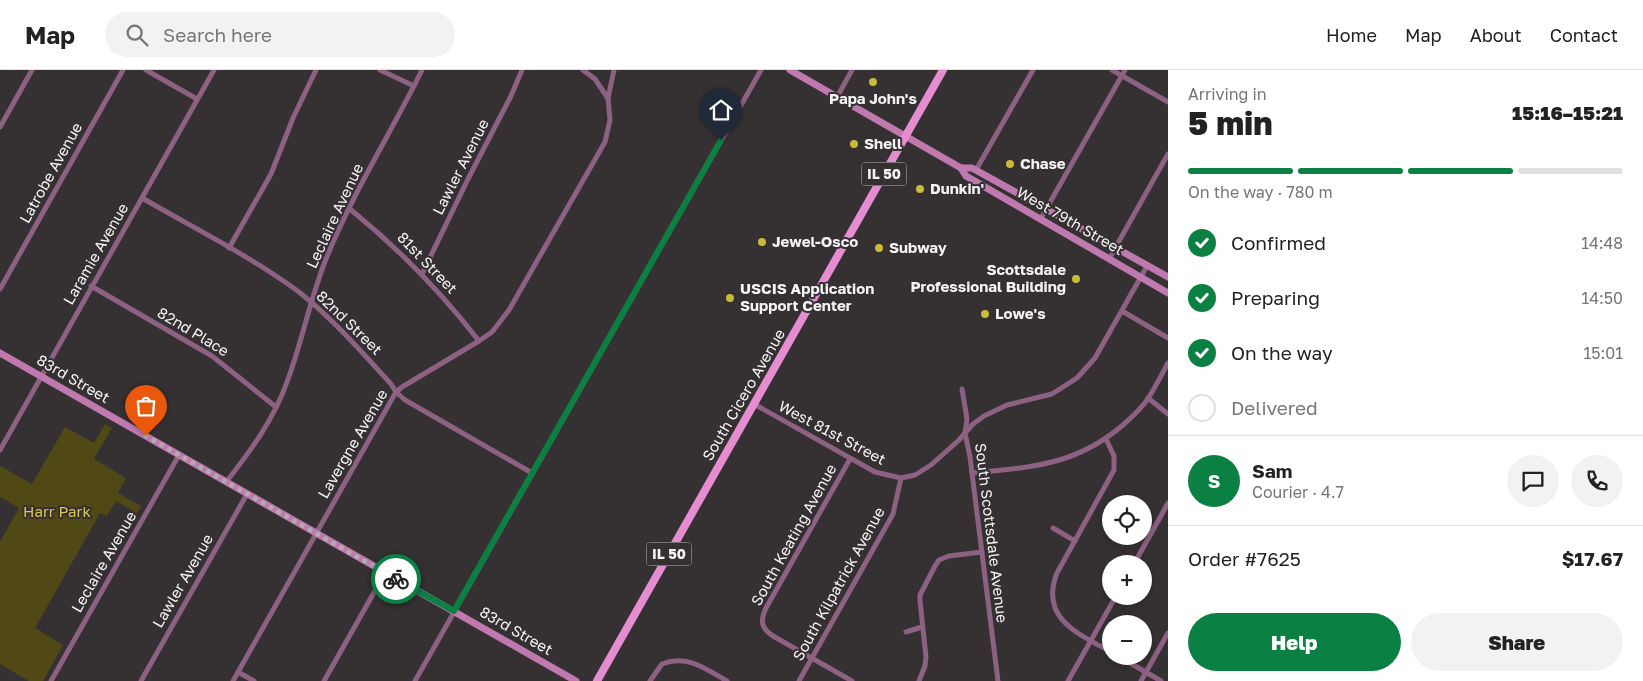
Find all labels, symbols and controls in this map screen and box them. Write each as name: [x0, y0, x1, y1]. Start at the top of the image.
search box: [105, 12, 455, 57]
text: Map: [25, 20, 75, 49]
icon: search: [123, 21, 151, 49]
text: Search here: [163, 23, 272, 46]
text: Home: [1326, 24, 1377, 46]
text: Map: [1405, 24, 1442, 46]
text: About: [1470, 24, 1522, 46]
text: Contact: [1550, 24, 1618, 46]
marker: Papa John's: [867, 76, 879, 88]
text: Arriving in: [1188, 84, 1267, 104]
pin: [700, 89, 742, 140]
place label: Papa John's: [829, 89, 917, 107]
icon: home: [707, 96, 735, 124]
text: 15:16–15:21: [1512, 101, 1623, 124]
text: 5 min: [1188, 104, 1273, 142]
street label: Lawler Avenue: [428, 115, 492, 217]
street label: Latrobe Avenue: [15, 119, 85, 226]
place label: Shell: [864, 134, 902, 152]
marker: Shell: [848, 138, 860, 150]
place label: Chase: [1020, 154, 1066, 172]
marker: Chase: [1004, 158, 1016, 170]
street label: Leclaire Avenue: [302, 160, 366, 271]
road number: IL 50: [862, 162, 906, 186]
place label: Dunkin': [930, 179, 984, 197]
street label: West 79th Street: [1014, 182, 1127, 258]
text: On the way · 780 m: [1188, 182, 1333, 202]
marker: Dunkin': [914, 183, 926, 195]
street label: Laramie Avenue: [59, 199, 132, 307]
street label: 81st Street: [394, 228, 461, 297]
icon: check: [1188, 229, 1216, 257]
text: Confirmed: [1231, 231, 1326, 254]
place label: Jewel-Osco: [772, 232, 858, 250]
text: 14:48: [1581, 233, 1623, 253]
marker: Jewel-Osco: [756, 236, 768, 248]
place label: Subway: [889, 238, 947, 256]
marker: Subway: [873, 242, 885, 254]
place label: Scottsdale Professional Building: [910, 260, 1066, 295]
marker: Scottsdale Professional Building: [1070, 273, 1082, 285]
place label: USCIS Application Support Center: [740, 279, 874, 314]
icon: check: [1188, 284, 1216, 312]
street label: 82nd Street: [313, 286, 386, 358]
text: Preparing: [1231, 286, 1320, 309]
text: 14:50: [1581, 288, 1623, 308]
marker: USCIS Application Support Center: [724, 292, 736, 304]
street label: 82nd Place: [155, 303, 233, 360]
place label: Lowe's: [995, 304, 1046, 322]
marker: Lowe's: [979, 308, 991, 320]
street label: South Cicero Avenue: [698, 325, 788, 464]
icon: check: [1188, 339, 1216, 367]
text: On the way: [1231, 341, 1333, 364]
text: 15:01: [1583, 343, 1623, 363]
street label: 83rd Street: [34, 350, 113, 406]
pin: [125, 385, 167, 436]
street label: Lavergne Avenue: [314, 385, 391, 501]
icon: bag: [132, 392, 160, 420]
street label: West 81st Street: [776, 396, 889, 468]
text: Delivered: [1231, 396, 1318, 419]
street label: South Scottsdale Avenue: [972, 442, 1012, 624]
button: chat: [1507, 455, 1559, 507]
button: phone: [1571, 455, 1623, 507]
text: Sam: [1252, 459, 1292, 482]
street label: South Keating Avenue: [747, 460, 840, 608]
text: S: [1208, 469, 1220, 492]
text: Courier · 4.7: [1252, 482, 1344, 502]
map controls: [1102, 495, 1152, 665]
button: locate: [1102, 495, 1152, 545]
park label: Harr Park: [23, 502, 91, 520]
street label: South Kilpatrick Avenue: [788, 503, 888, 663]
street label: Leclaire Avenue: [67, 508, 139, 615]
street label: Lawler Avenue: [148, 530, 216, 631]
road number: IL 50: [646, 542, 692, 566]
text: Order #7625: [1188, 547, 1301, 570]
text: $17.67: [1562, 547, 1623, 570]
courier: [371, 554, 421, 604]
button: +: [1102, 555, 1152, 605]
icon: bike: [382, 565, 410, 593]
street label: 83rd Street: [477, 602, 556, 658]
button: Help: [1188, 613, 1401, 671]
button: Share: [1411, 613, 1623, 671]
button: −: [1102, 615, 1152, 665]

